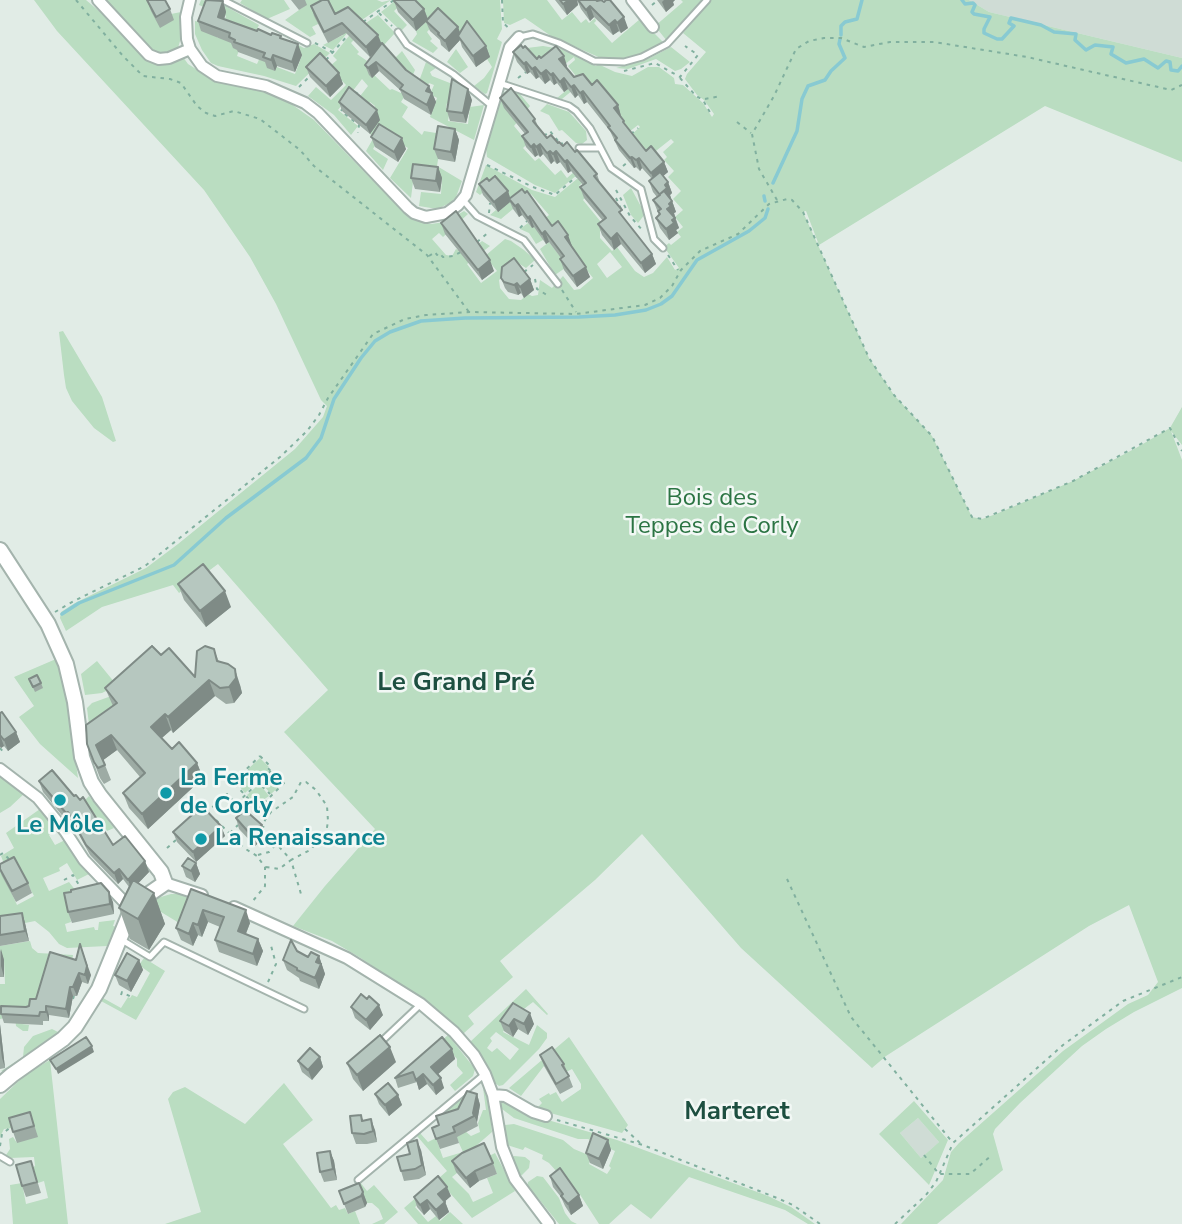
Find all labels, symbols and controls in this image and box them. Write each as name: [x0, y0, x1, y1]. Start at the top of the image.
park label: Bois des Teppes de Corly: [625, 485, 799, 541]
district label: Le Grand Pré: [377, 668, 535, 700]
place label: La Ferme de Corly: [180, 765, 283, 821]
marker: La Ferme de Corly: [158, 785, 174, 801]
marker: Le Môle: [52, 792, 68, 808]
place label: Le Môle: [16, 812, 104, 840]
place label: La Renaissance: [215, 825, 385, 853]
marker: La Renaissance: [193, 831, 209, 847]
district label: Marteret: [684, 1097, 790, 1129]

